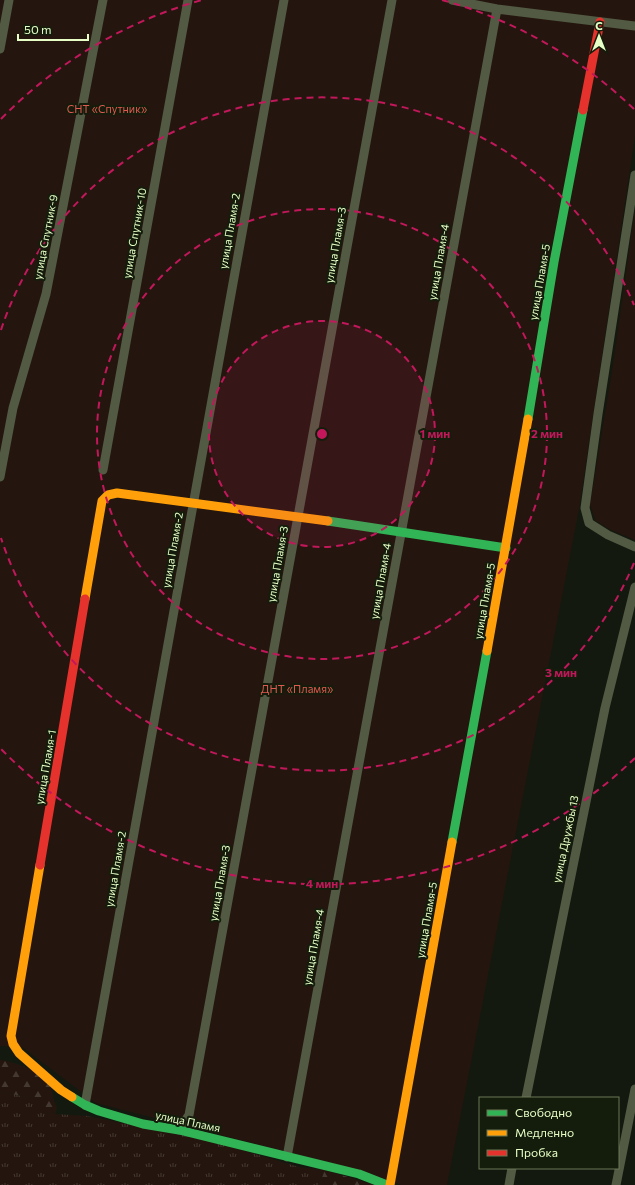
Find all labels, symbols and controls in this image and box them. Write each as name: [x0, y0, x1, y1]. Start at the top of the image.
scale bar: [18, 16, 88, 42]
north arrow: [579, 16, 619, 56]
text: С: [595, 19, 603, 32]
text: 50 m: [24, 22, 52, 36]
park label: СНТ «Спутник»: [67, 102, 147, 115]
street label: улица Спутник-10: [120, 187, 148, 279]
street label: улица Пламя-2: [216, 192, 242, 270]
street label: улица Спутник-9: [30, 193, 60, 281]
street label: улица Пламя-3: [322, 206, 348, 284]
street label: улица Пламя-4: [425, 222, 451, 301]
street label: улица Пламя-5: [526, 243, 552, 321]
text: 1 мин: [420, 426, 450, 440]
text: 2 мин: [531, 426, 563, 440]
centre of rings: [315, 427, 329, 441]
street label: улица Пламя-2: [159, 511, 185, 589]
street label: улица Пламя-3: [264, 525, 290, 603]
street label: улица Пламя-4: [367, 541, 393, 620]
street label: улица Пламя-5: [471, 562, 497, 640]
text: 3 мин: [545, 665, 577, 679]
park label: ДНТ «Пламя»: [261, 682, 333, 695]
street label: улица Пламя-1: [32, 729, 58, 805]
street label: улица Дружбы 13: [549, 794, 581, 884]
street label: улица Пламя-2: [102, 830, 128, 908]
street label: улица Пламя-3: [206, 844, 232, 922]
text: 4 мин: [306, 876, 338, 890]
street label: улица Пламя-5: [413, 881, 439, 959]
street label: улица Пламя-4: [300, 907, 326, 986]
legend: [479, 1097, 619, 1169]
text: Свободно: [515, 1105, 572, 1119]
street label: улица Пламя: [154, 1108, 222, 1134]
text: Медленно: [515, 1125, 574, 1139]
text: Пробка: [515, 1145, 558, 1159]

